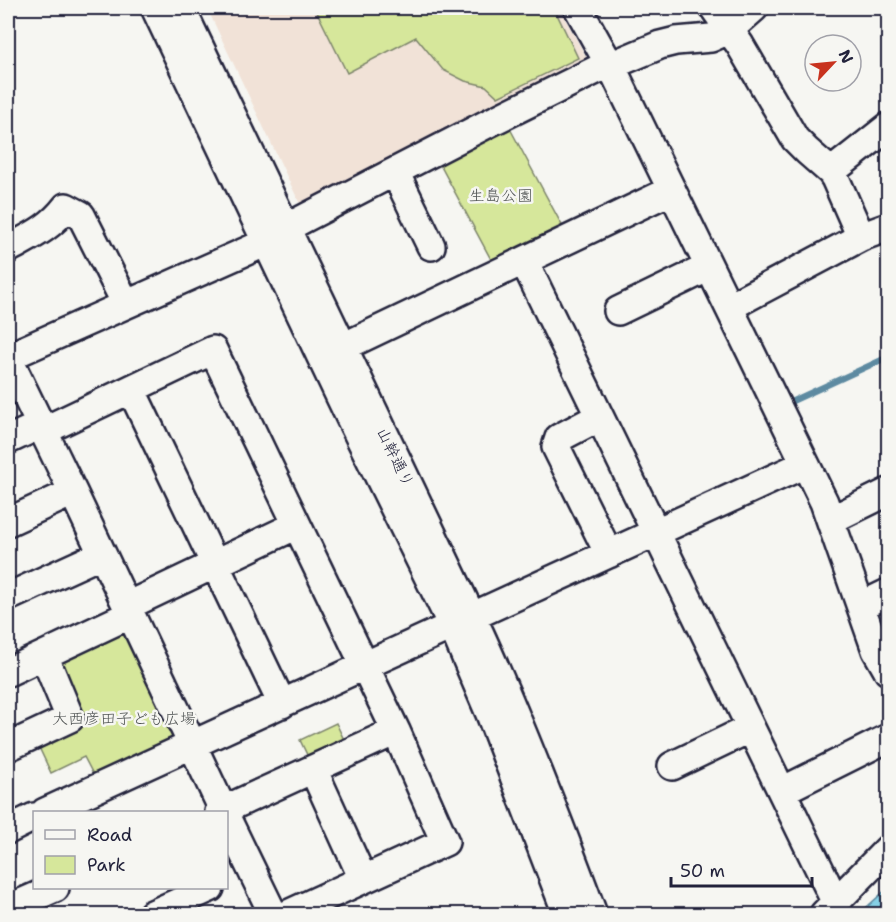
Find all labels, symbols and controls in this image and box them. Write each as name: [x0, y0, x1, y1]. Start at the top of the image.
north arrow: [803, 33, 863, 93]
text: N: [834, 46, 858, 67]
park label: 生島公園: [469, 185, 533, 206]
street label: 山幹通り: [372, 424, 419, 491]
park label: 大西彦田子ども広場: [52, 708, 196, 729]
legend: [33, 811, 228, 889]
text: Road: [87, 823, 132, 847]
scale bar: [671, 850, 812, 888]
text: Park: [87, 853, 126, 877]
text: 50 m: [680, 859, 725, 883]

